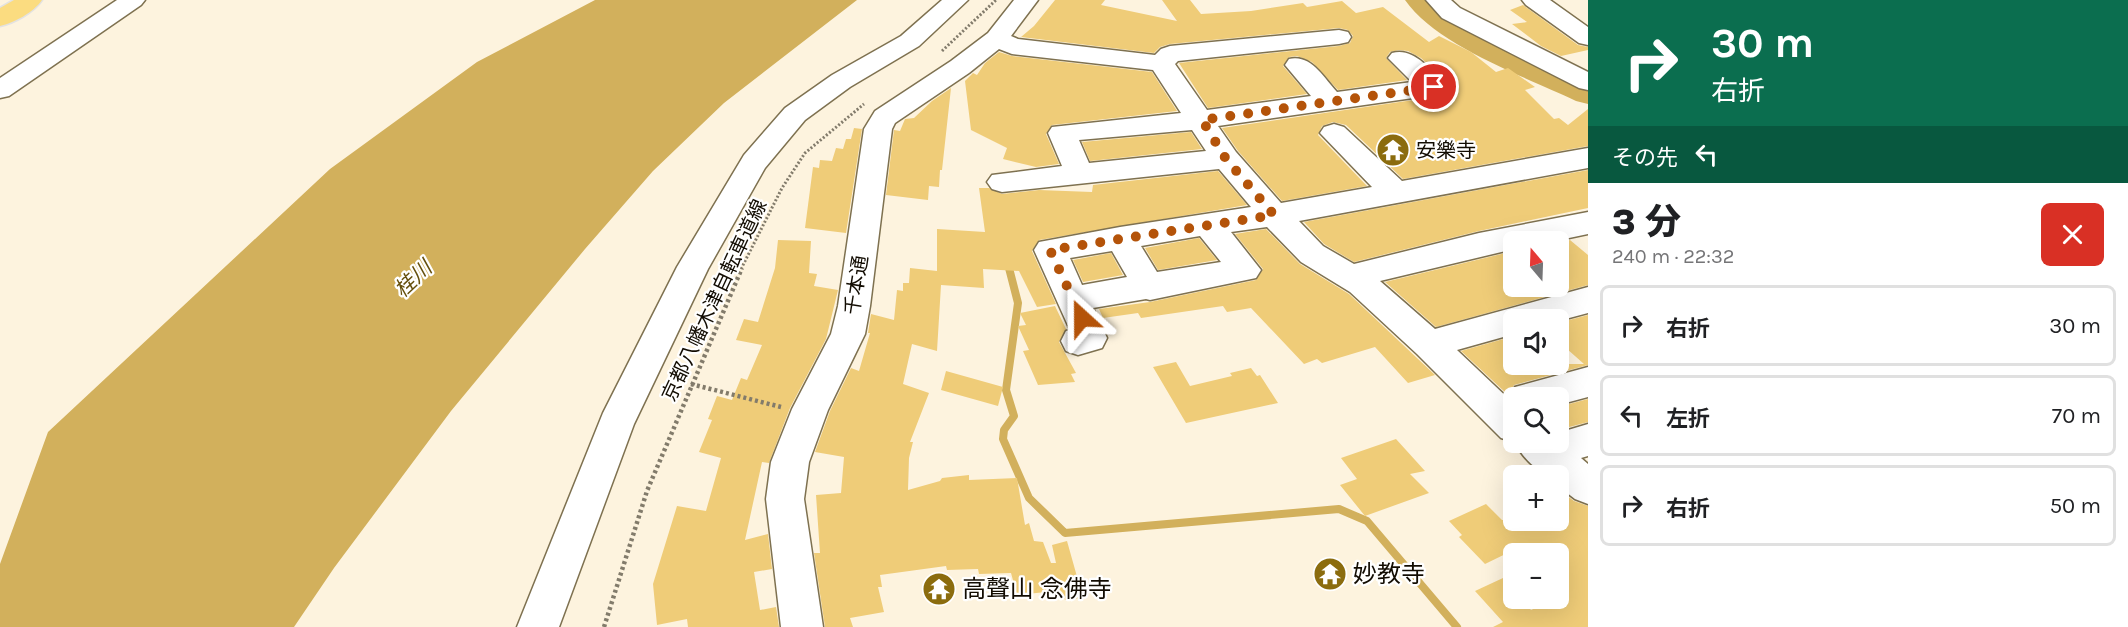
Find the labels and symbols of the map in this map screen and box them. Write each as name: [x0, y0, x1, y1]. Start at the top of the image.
pin: [1408, 61, 1459, 112]
temple icon: 安樂寺: [1375, 132, 1411, 168]
place label: 安樂寺: [1416, 139, 1476, 162]
street label: 京都八幡木津自転車道線: [658, 196, 771, 405]
north arrow: [1503, 231, 1569, 297]
street label: 千本通: [840, 254, 873, 317]
water label: 桂川: [389, 255, 438, 302]
position arrow: [1050, 286, 1114, 350]
temple icon: 妙教寺: [1312, 556, 1348, 592]
place label: 妙教寺: [1353, 560, 1425, 588]
temple icon: 高聲山 念佛寺: [921, 571, 957, 607]
place label: 高聲山 念佛寺: [962, 575, 1112, 603]

